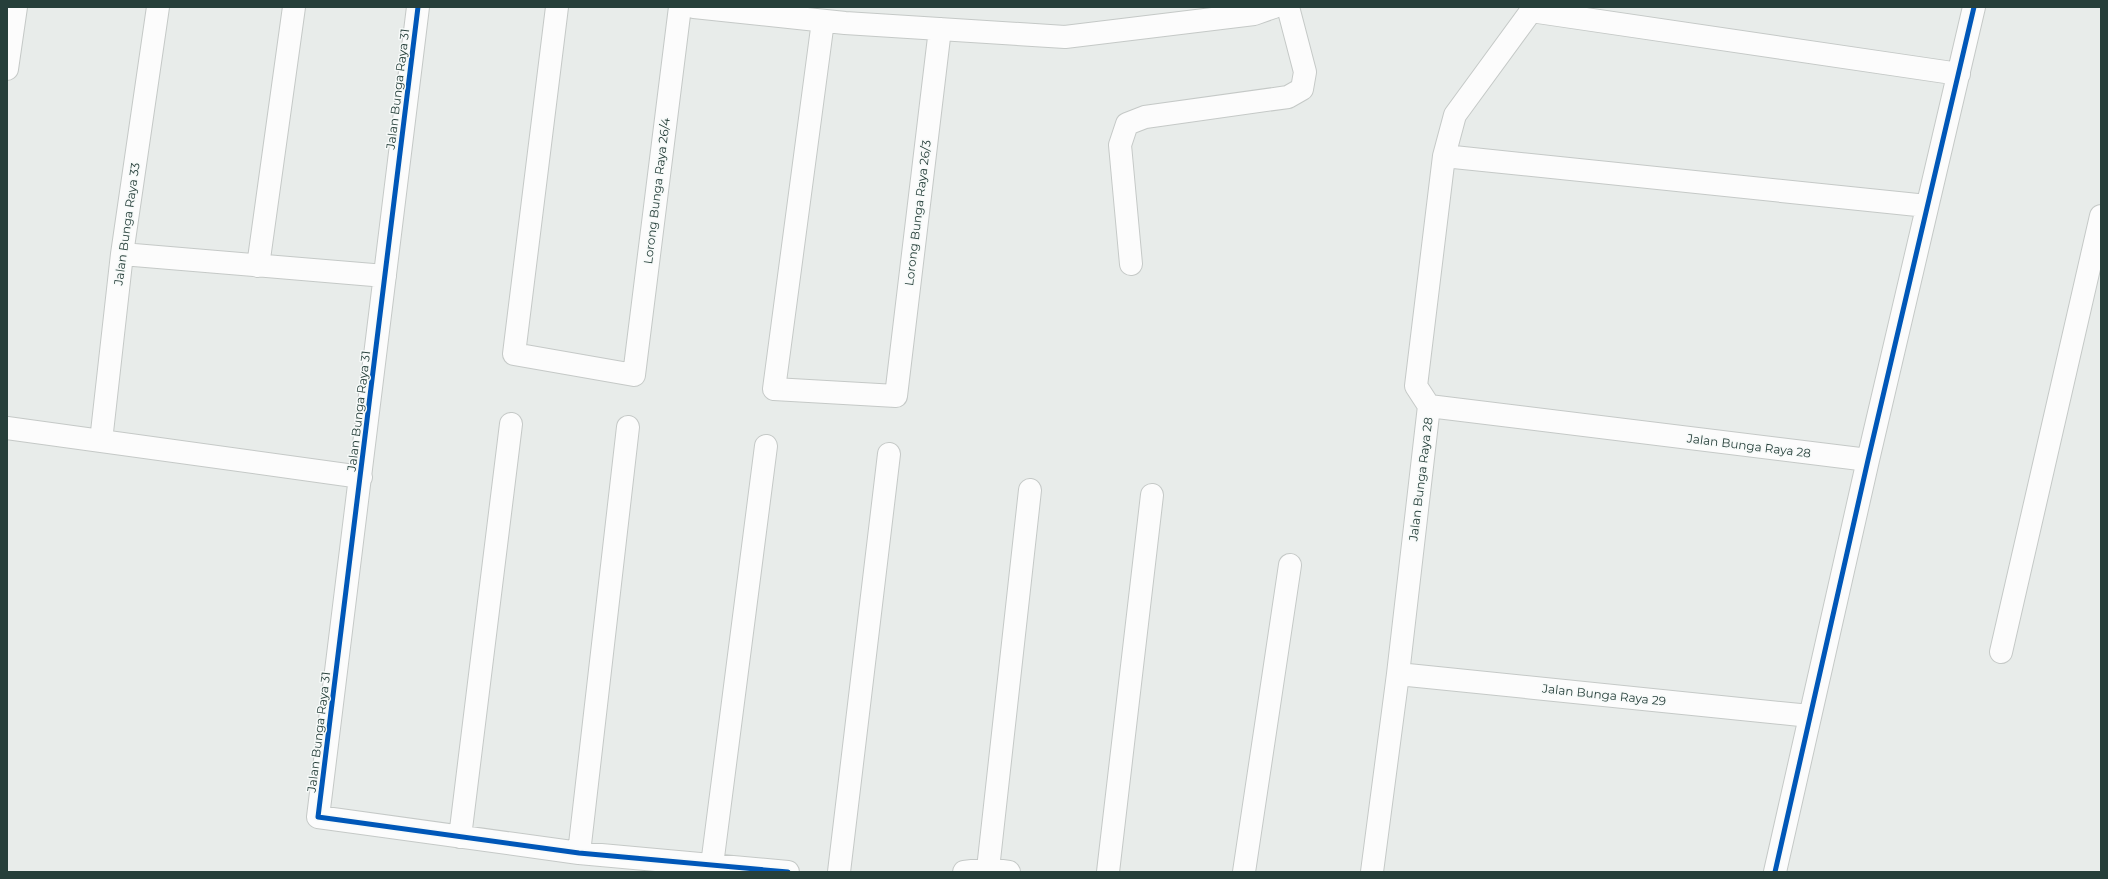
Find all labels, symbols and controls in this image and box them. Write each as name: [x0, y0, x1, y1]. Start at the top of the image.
street label: Jalan Bunga Raya 31: [383, 28, 412, 151]
street label: Lorong Bunga Raya 26/4: [640, 117, 673, 265]
street label: Lorong Bunga Raya 26/3: [901, 139, 934, 287]
street label: Jalan Bunga Raya 33: [110, 161, 143, 287]
street label: Jalan Bunga Raya 31: [344, 350, 373, 473]
street label: Jalan Bunga Raya 28: [1405, 416, 1436, 543]
street label: Jalan Bunga Raya 28: [1685, 430, 1812, 461]
street label: Jalan Bunga Raya 31: [304, 671, 333, 794]
street label: Jalan Bunga Raya 29: [1540, 680, 1667, 708]

